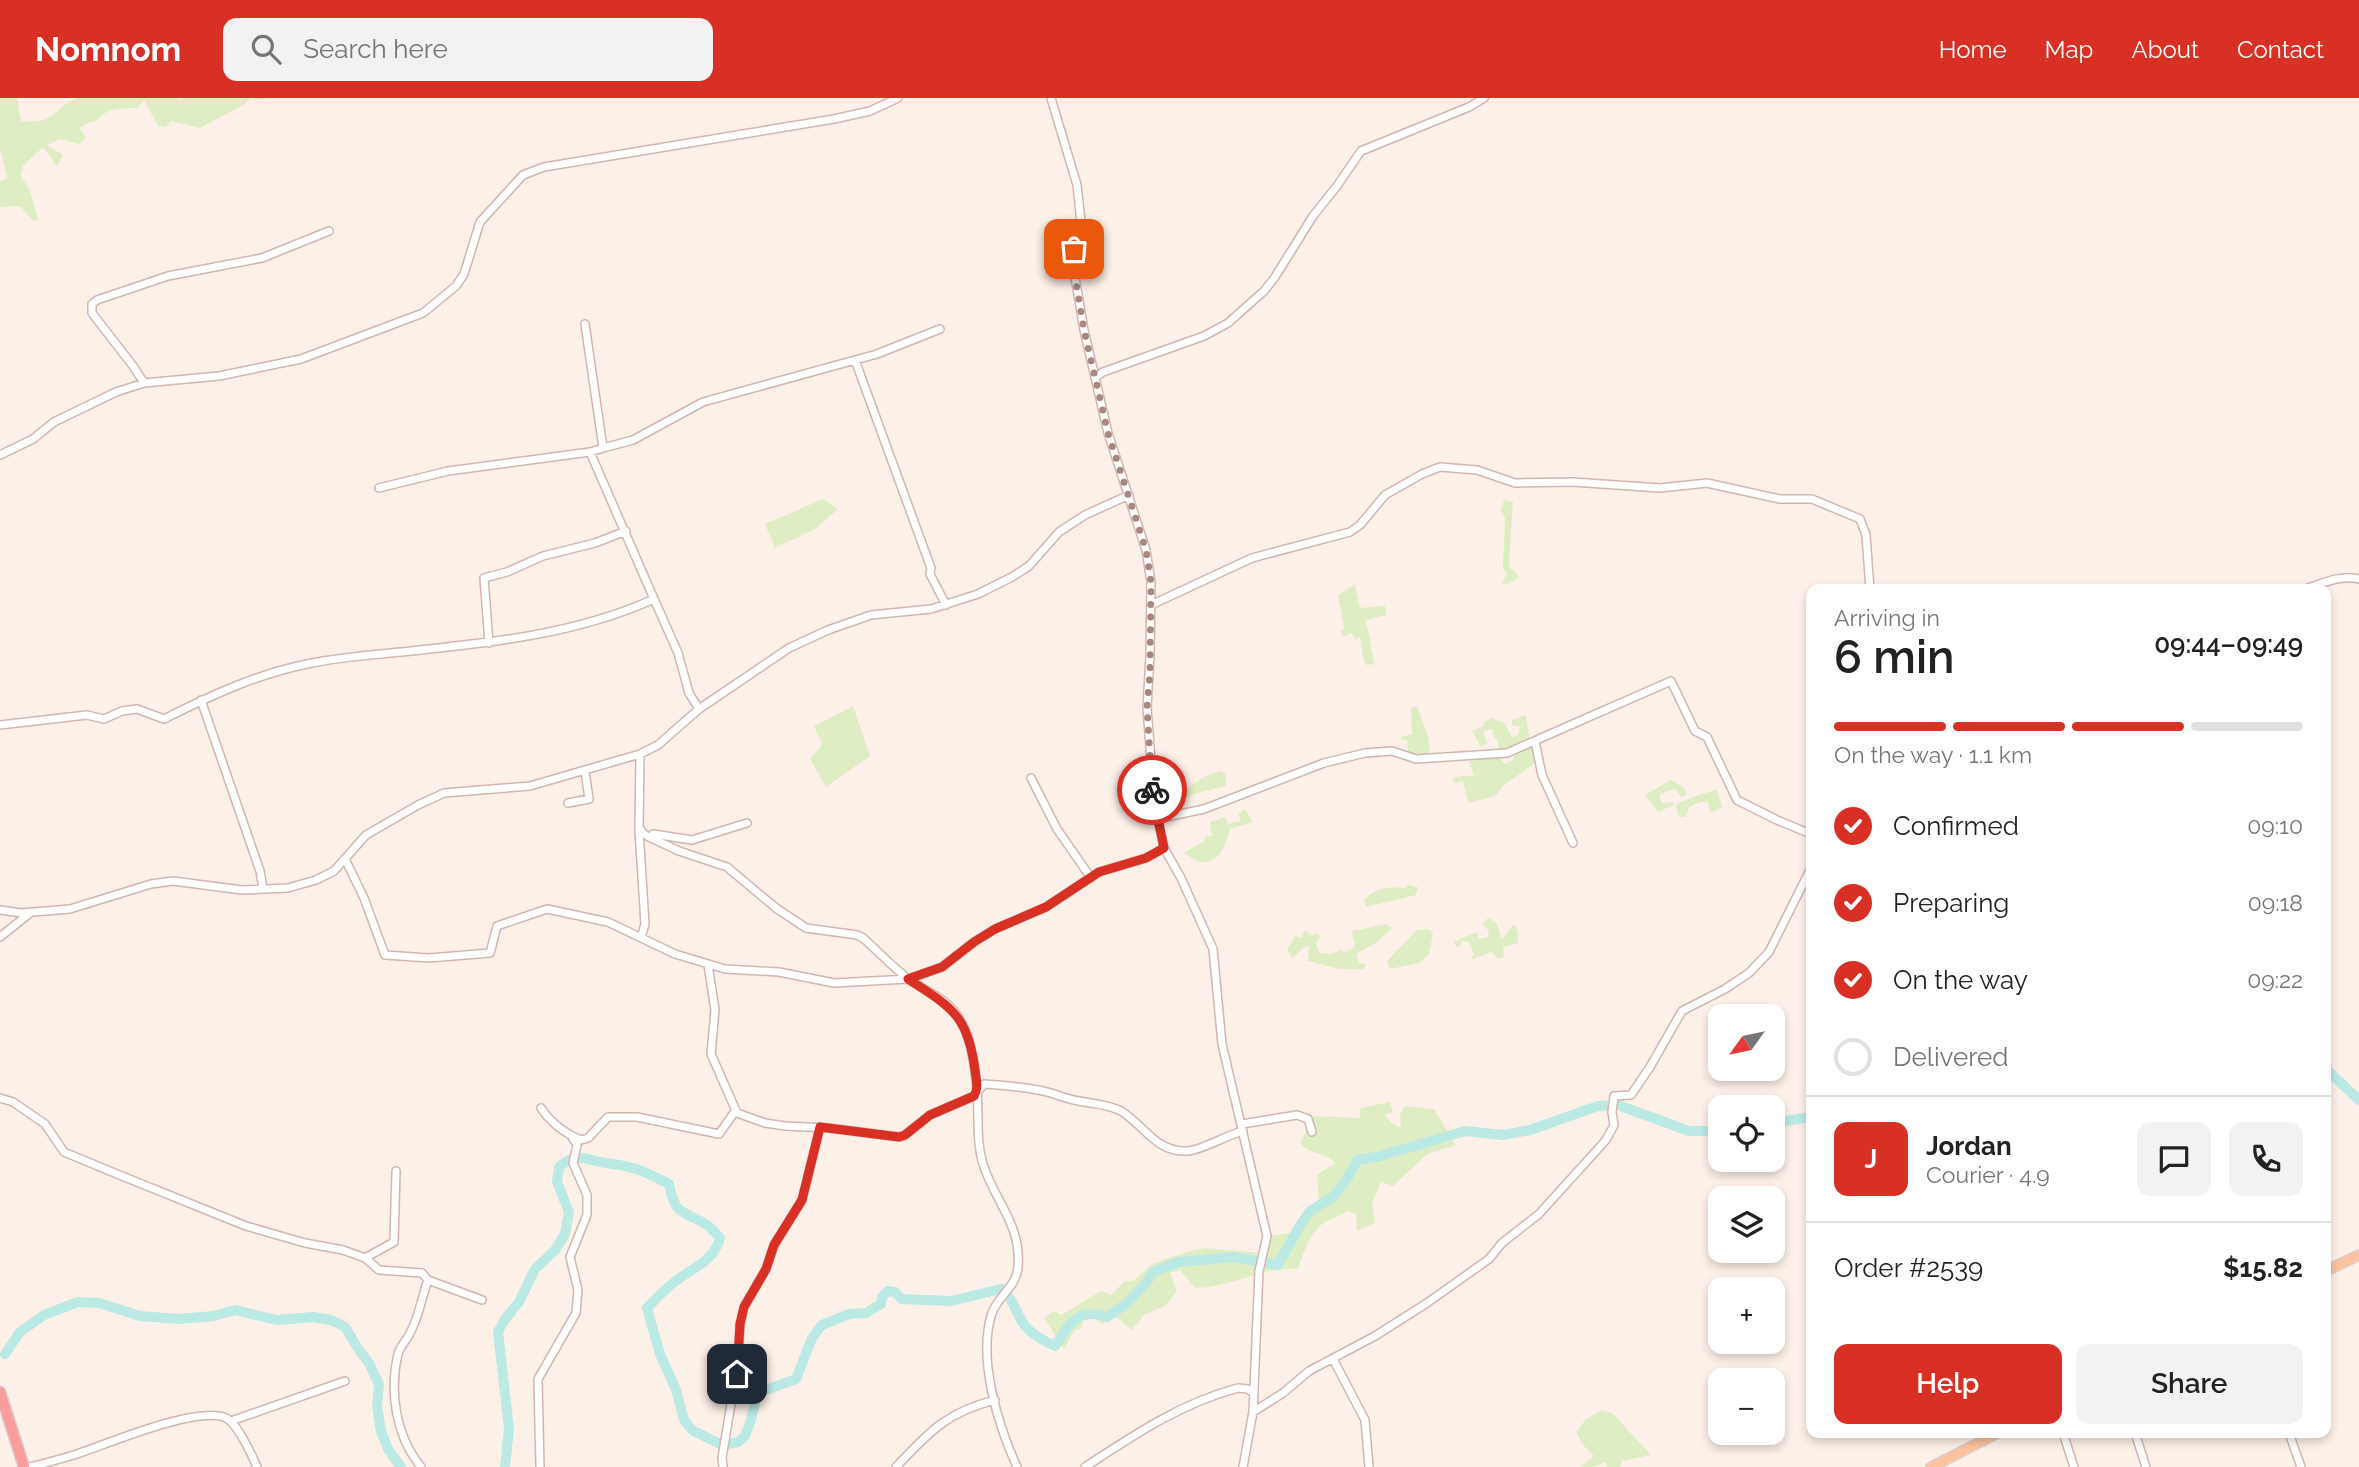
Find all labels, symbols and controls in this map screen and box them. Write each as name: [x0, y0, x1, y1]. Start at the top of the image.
search box: [223, 18, 713, 81]
text: Nomnom: [35, 30, 181, 69]
icon: search: [247, 30, 285, 68]
text: Search here: [303, 34, 448, 64]
text: Home: [1939, 35, 2007, 64]
text: Map: [2045, 35, 2093, 64]
text: About: [2131, 35, 2199, 64]
text: Contact: [2237, 35, 2324, 64]
pin: [1044, 219, 1104, 279]
icon: bag: [1055, 230, 1093, 268]
text: Arriving in: [1834, 604, 1940, 631]
text: 09:44–09:49: [2154, 629, 2303, 659]
text: 6 min: [1834, 630, 1955, 684]
text: On the way · 1.1 km: [1834, 741, 2032, 768]
courier: [1117, 755, 1187, 825]
icon: bike: [1133, 771, 1171, 809]
icon: check: [1834, 807, 1872, 845]
text: Confirmed: [1893, 811, 2019, 841]
text: 09:10: [2247, 812, 2303, 839]
icon: check: [1834, 884, 1872, 922]
text: Preparing: [1893, 888, 2009, 918]
text: 09:18: [2248, 889, 2303, 916]
icon: check: [1834, 961, 1872, 999]
text: On the way: [1893, 965, 2028, 995]
text: 09:22: [2247, 966, 2303, 993]
north arrow: [1708, 1004, 1785, 1082]
map controls: [1708, 1004, 1785, 1445]
text: Delivered: [1893, 1042, 2008, 1072]
button: locate: [1708, 1095, 1785, 1172]
button: chat: [2137, 1122, 2211, 1196]
button: phone: [2229, 1122, 2303, 1196]
text: Jordan: [1926, 1131, 2012, 1161]
text: J: [1865, 1144, 1877, 1174]
text: Courier · 4.9: [1926, 1161, 2050, 1188]
button: layers: [1708, 1186, 1785, 1263]
text: Order #2539: [1834, 1253, 1983, 1283]
text: $15.82: [2223, 1253, 2303, 1283]
button: +: [1708, 1277, 1785, 1354]
pin: [707, 1344, 767, 1404]
button: Help: [1834, 1344, 2062, 1424]
button: Share: [2076, 1344, 2303, 1424]
icon: home: [718, 1355, 756, 1393]
button: −: [1708, 1368, 1785, 1445]

